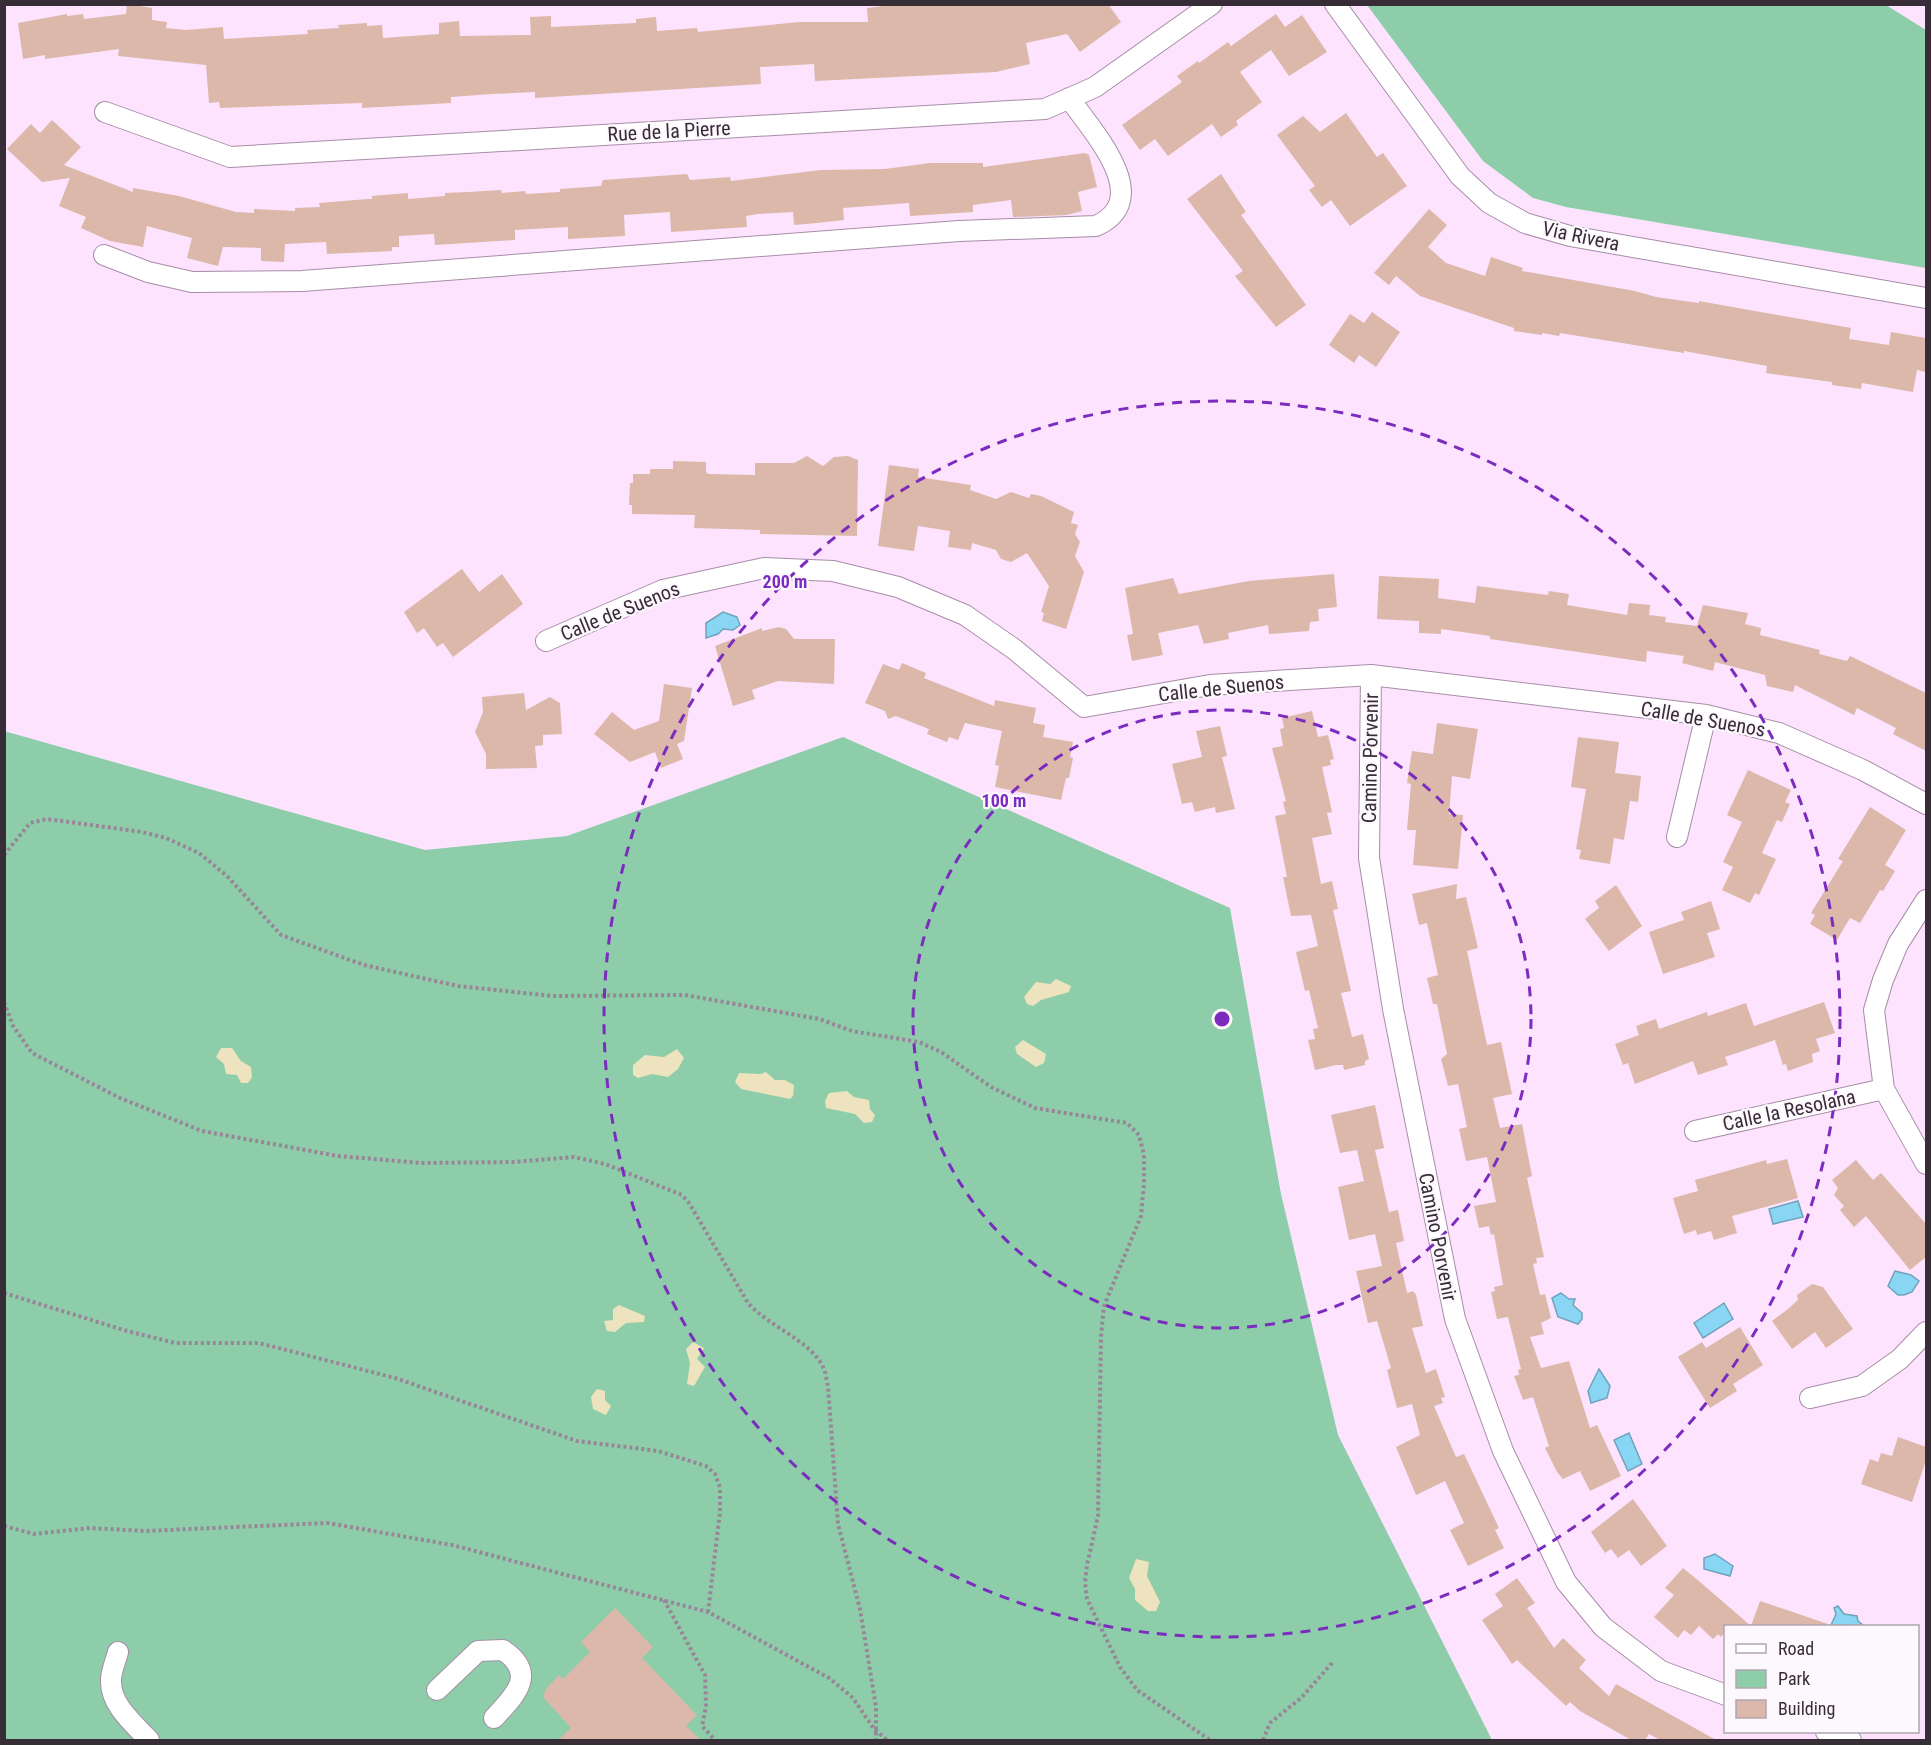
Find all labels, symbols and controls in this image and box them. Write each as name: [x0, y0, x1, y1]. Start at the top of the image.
street label: Rue de la Pierre: [607, 116, 731, 146]
street label: Via Rivera: [1540, 216, 1622, 256]
text: 200 m: [763, 571, 807, 592]
street label: Calle de Suenos: [557, 576, 683, 646]
street label: Calle de Suenos: [1157, 669, 1285, 707]
street label: Camino Porvenir: [1357, 693, 1383, 823]
street label: Calle de Suenos: [1639, 696, 1767, 742]
text: 100 m: [982, 790, 1026, 811]
centre of rings: [1212, 1009, 1232, 1029]
street label: Calle la Resolana: [1720, 1084, 1858, 1136]
street label: Camino Porvenir: [1414, 1171, 1462, 1303]
legend: [1724, 1625, 1919, 1733]
text: Road: [1778, 1638, 1814, 1659]
text: Park: [1778, 1668, 1810, 1689]
text: Building: [1778, 1698, 1835, 1719]

